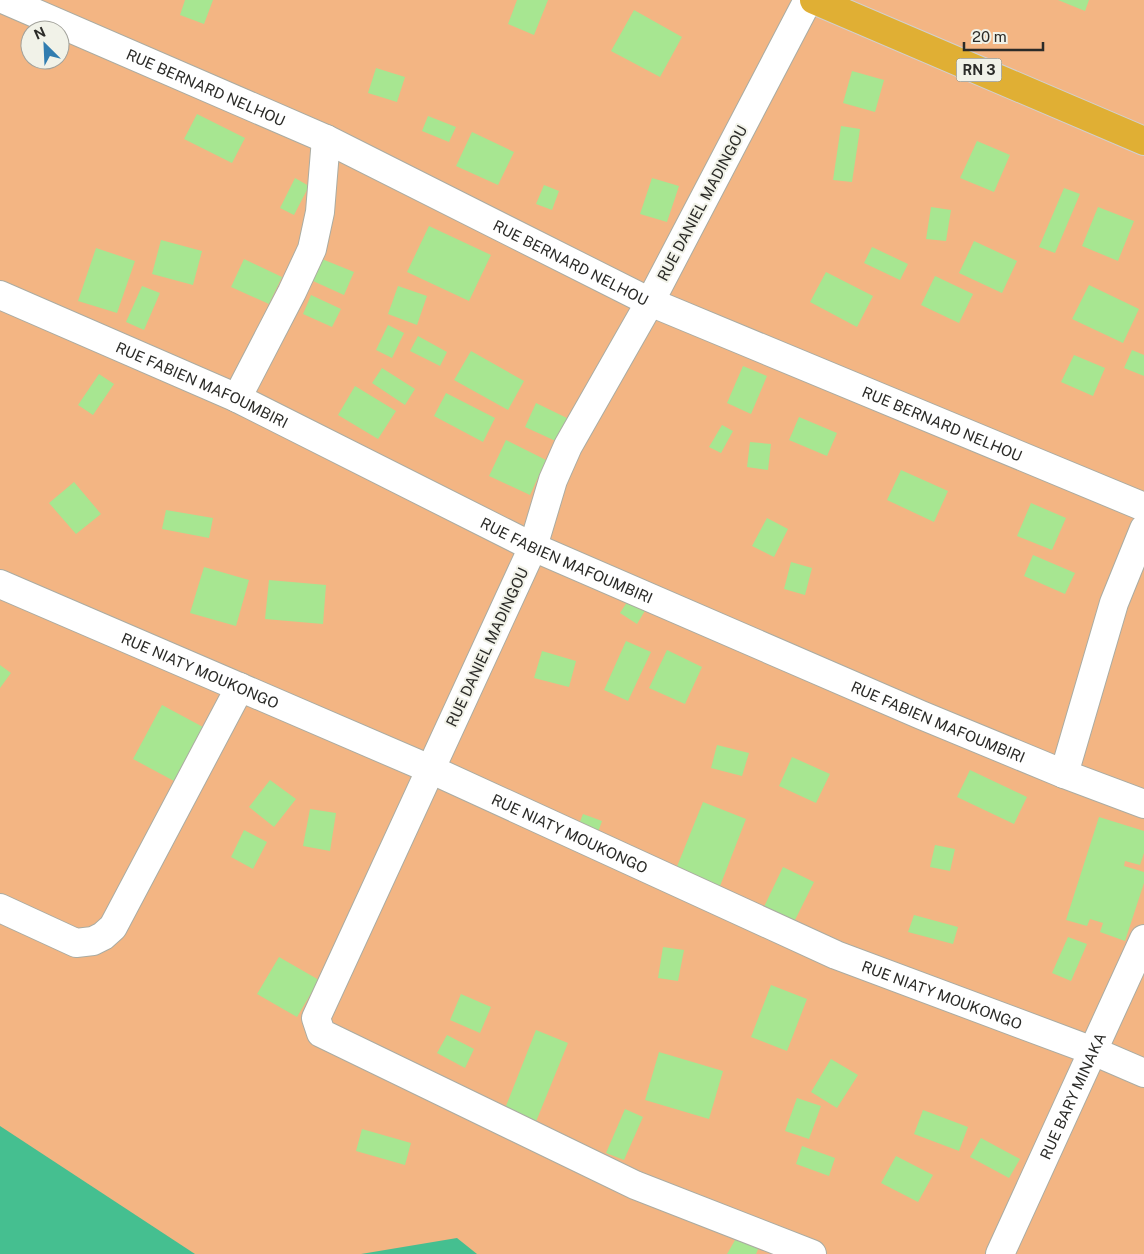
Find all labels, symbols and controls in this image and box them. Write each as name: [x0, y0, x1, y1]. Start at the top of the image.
north arrow: [20, 20, 70, 70]
scale bar: [964, 20, 1043, 52]
text: N: [31, 24, 48, 43]
text: 20 m: [972, 28, 1007, 45]
street label: RUE BERNARD NELHOU: [124, 45, 288, 129]
road number: RN 3: [956, 58, 1002, 82]
street label: RUE DANIEL MADINGOU: [654, 122, 750, 284]
street label: RUE BERNARD NELHOU: [491, 216, 651, 308]
street label: RUE FABIEN MAFOUMBIRI: [114, 338, 291, 431]
street label: RUE BERNARD NELHOU: [860, 383, 1025, 464]
street label: RUE FABIEN MAFOUMBIRI: [478, 514, 655, 606]
street label: RUE DANIEL MADINGOU: [443, 565, 531, 729]
street label: RUE NIATY MOUKONGO: [119, 629, 282, 711]
street label: RUE FABIEN MAFOUMBIRI: [849, 677, 1028, 766]
street label: RUE NIATY MOUKONGO: [489, 790, 651, 876]
street label: RUE NIATY MOUKONGO: [860, 957, 1025, 1032]
street label: RUE BARY MINAKA: [1036, 1030, 1109, 1162]

